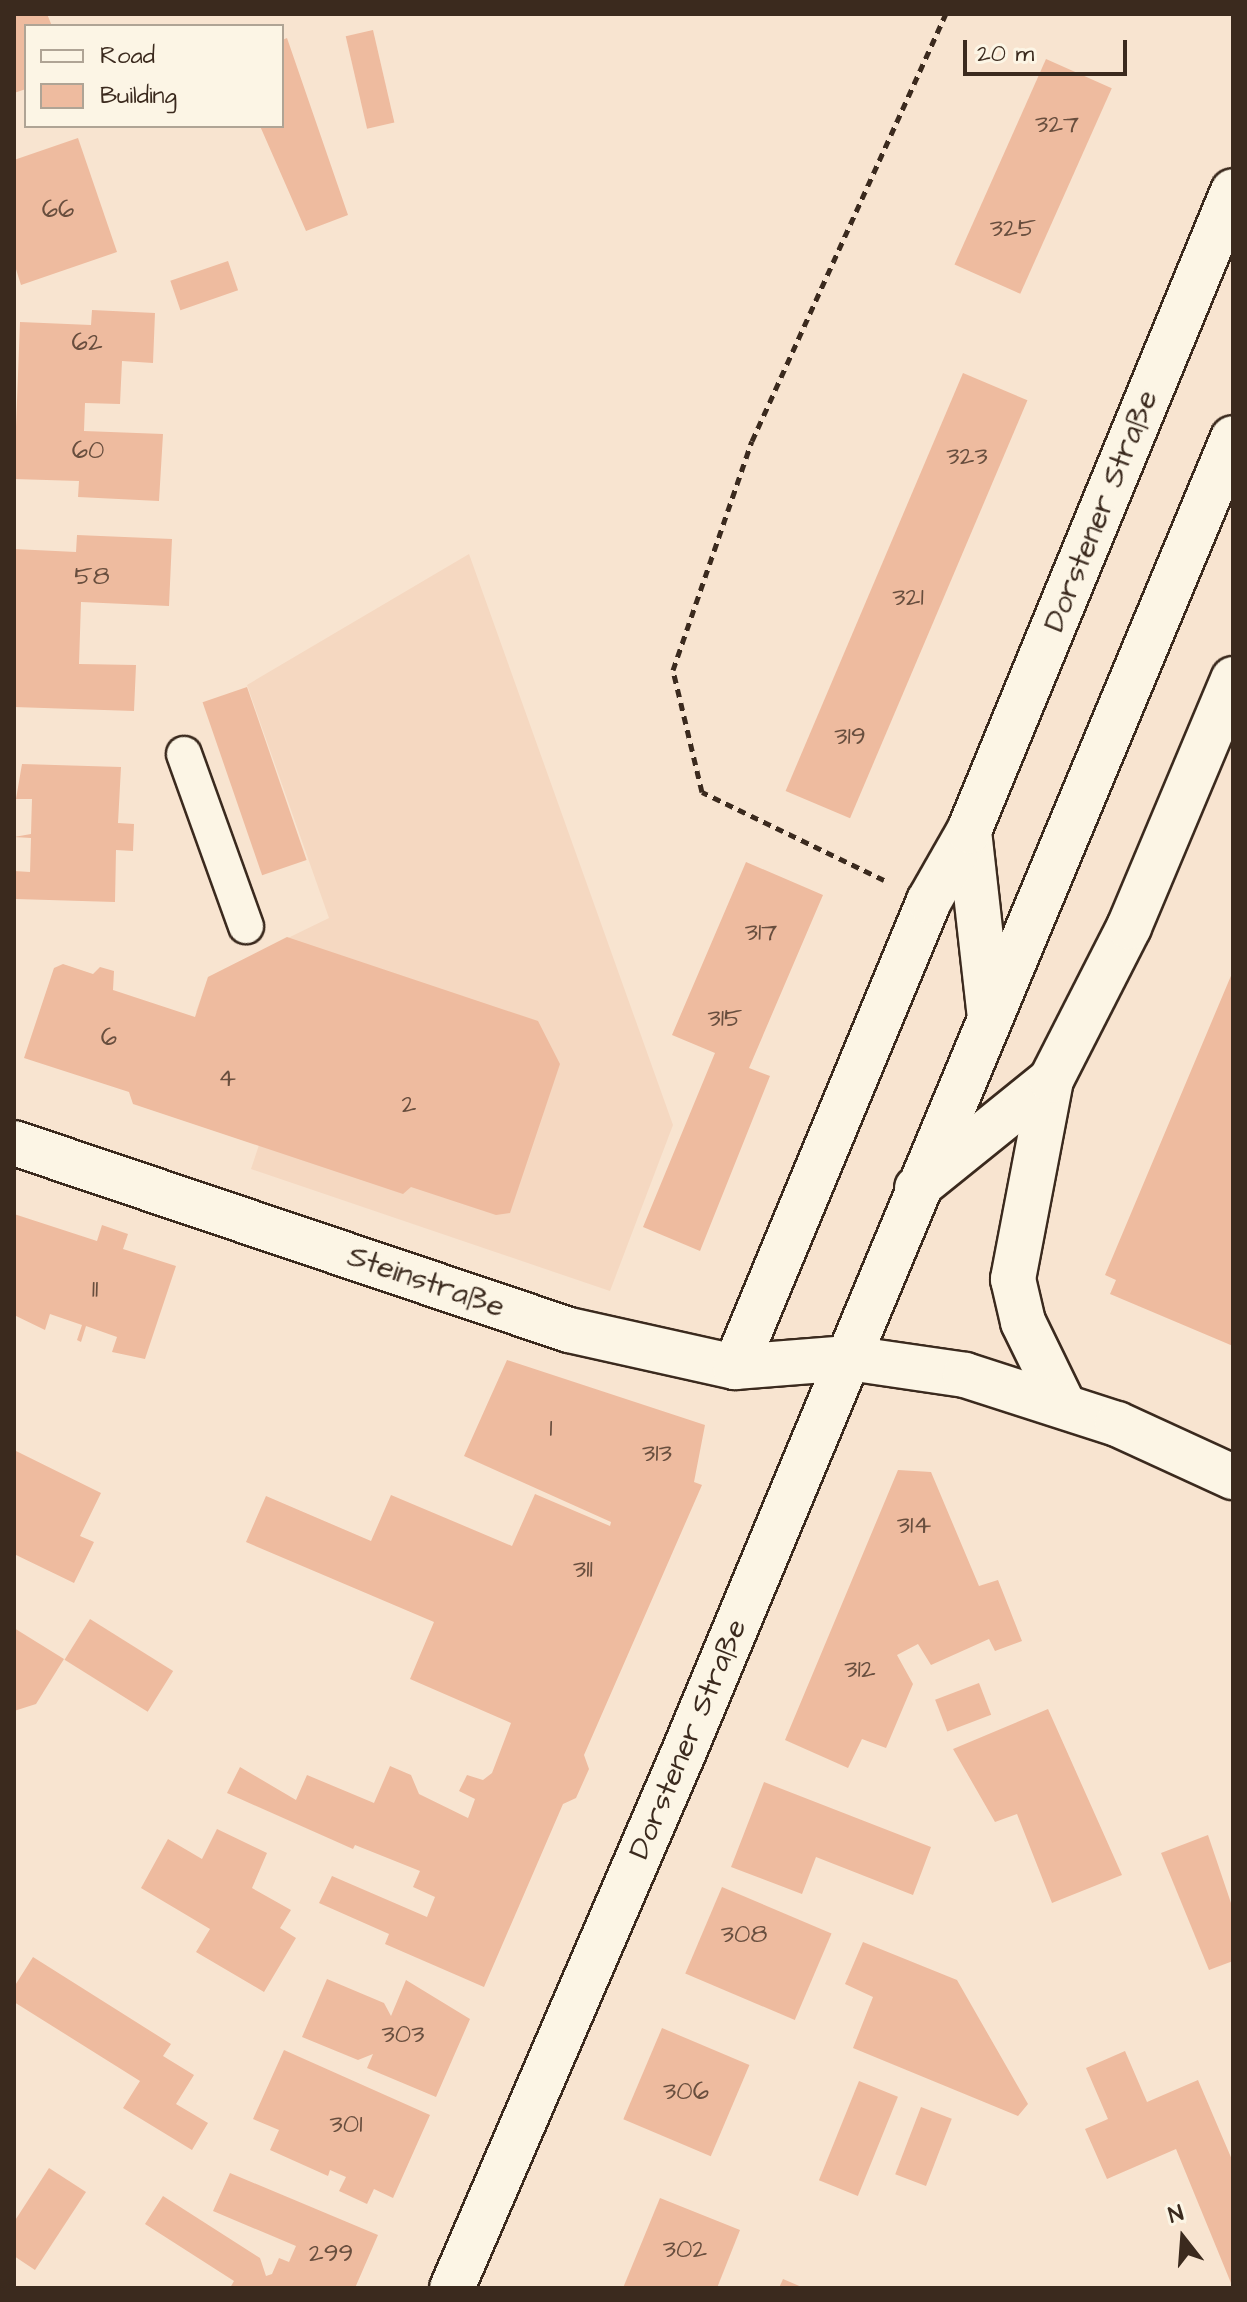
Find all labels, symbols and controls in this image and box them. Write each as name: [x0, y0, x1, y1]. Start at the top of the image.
legend: [24, 24, 284, 128]
scale bar: [967, 24, 1131, 74]
text: 20 m: [977, 37, 1034, 71]
text: Road: [100, 39, 155, 73]
text: Building: [100, 79, 177, 113]
house number: 327: [1035, 109, 1079, 141]
house number: 66: [42, 194, 74, 226]
house number: 325: [990, 213, 1036, 245]
house number: 62: [71, 327, 103, 359]
street label: Dorstener Straße: [1036, 385, 1166, 637]
house number: 60: [72, 435, 104, 467]
house number: 323: [946, 441, 988, 473]
house number: 58: [74, 561, 110, 593]
house number: 321: [892, 582, 924, 614]
house number: 319: [834, 721, 866, 753]
house number: 317: [745, 917, 777, 949]
house number: 315: [708, 1003, 742, 1035]
house number: 6: [101, 1022, 117, 1054]
house number: 4: [218, 1063, 236, 1095]
house number: 2: [402, 1089, 416, 1121]
street label: Steinstraße: [343, 1238, 509, 1326]
house number: 11: [92, 1274, 98, 1306]
house number: 1: [549, 1413, 553, 1445]
house number: 313: [642, 1438, 672, 1470]
house number: 314: [897, 1510, 931, 1542]
house number: 311: [573, 1554, 593, 1586]
street label: Dorstener Straße: [621, 1614, 755, 1864]
house number: 312: [844, 1654, 876, 1686]
house number: 308: [721, 1919, 767, 1951]
house number: 303: [382, 2019, 424, 2051]
house number: 306: [663, 2076, 709, 2108]
house number: 301: [330, 2109, 362, 2141]
north arrow: [1143, 2198, 1223, 2278]
text: N: [1165, 2198, 1187, 2231]
house number: 302: [663, 2234, 707, 2266]
house number: 299: [309, 2238, 353, 2270]

